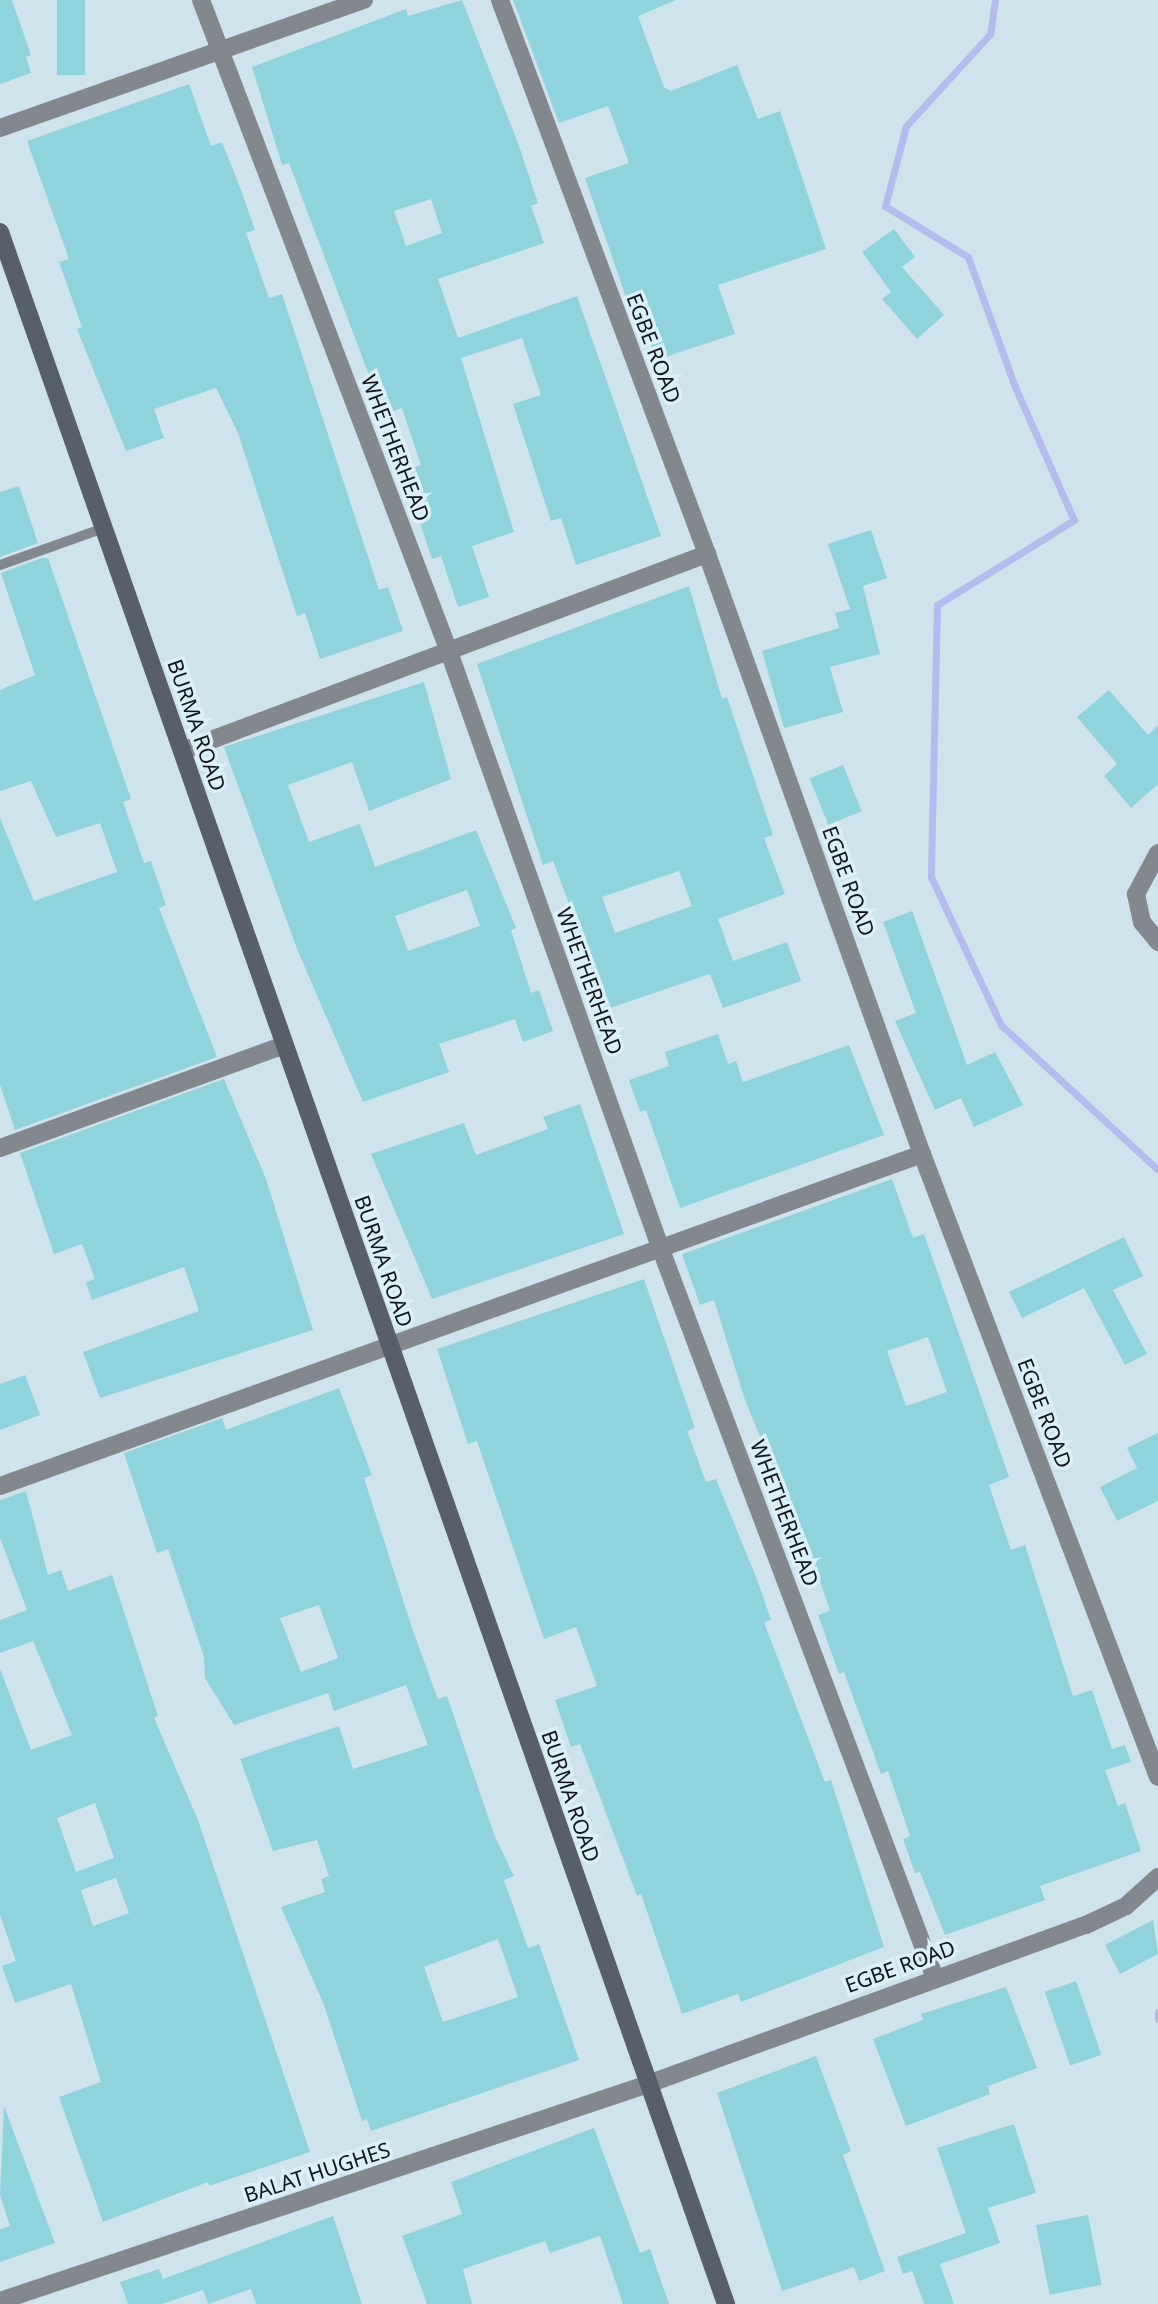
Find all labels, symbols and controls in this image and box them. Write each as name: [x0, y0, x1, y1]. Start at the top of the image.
street label: EGBE ROAD: [622, 290, 686, 406]
street label: WHETHERHEAD: [357, 371, 435, 525]
street label: BURMA ROAD: [163, 656, 231, 794]
street label: EGBE ROAD: [817, 822, 881, 940]
street label: WHETHERHEAD: [552, 904, 628, 1058]
street label: BURMA ROAD: [350, 1192, 418, 1330]
street label: EGBE ROAD: [1013, 1355, 1077, 1471]
street label: WHETHERHEAD: [746, 1436, 824, 1590]
street label: BURMA ROAD: [537, 1727, 605, 1865]
street label: EGBE ROAD: [841, 1934, 959, 1998]
street label: BALAT HUGHES: [241, 2137, 393, 2207]

